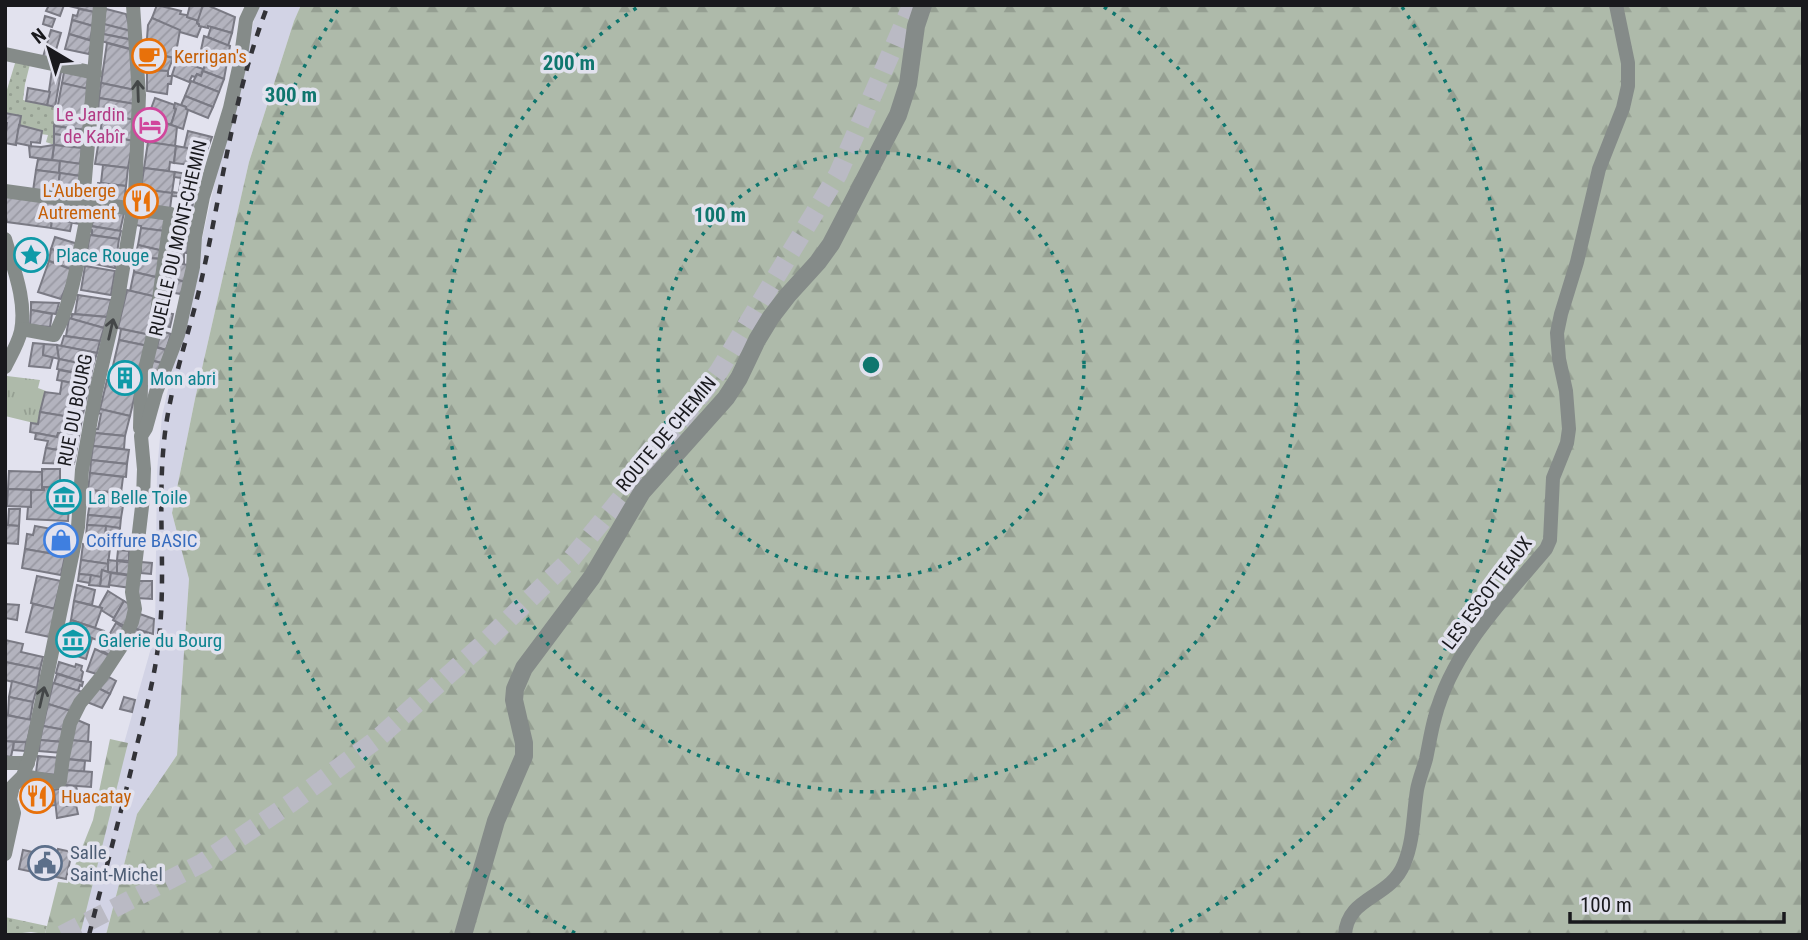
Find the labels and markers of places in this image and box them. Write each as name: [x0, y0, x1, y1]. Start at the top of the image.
cafe icon: Kerrigan's: [130, 37, 168, 75]
place label: Kerrigan's: [174, 45, 247, 68]
place label: Le Jardin de Kabîr: [56, 103, 125, 148]
hotel icon: Le Jardin de Kabîr: [131, 106, 169, 144]
place label: L'Auberge Autrement: [38, 179, 116, 224]
restaurant icon: L'Auberge Autrement: [122, 182, 160, 220]
place icon: Place Rouge: [12, 236, 50, 274]
place label: Place Rouge: [56, 244, 149, 267]
centre of rings: [859, 353, 883, 377]
building icon: Mon abri: [106, 359, 144, 397]
place label: Mon abri: [150, 367, 216, 390]
museum icon: La Belle Toile: [45, 478, 83, 516]
place label: La Belle Toile: [88, 486, 188, 509]
shop icon: Coiffure BASIC: [42, 521, 80, 559]
place label: Coiffure BASIC: [86, 529, 197, 552]
museum icon: Galerie du Bourg: [54, 621, 92, 659]
place label: Galerie du Bourg: [98, 629, 222, 652]
restaurant icon: Huacatay: [18, 777, 56, 815]
place label: Huacatay: [61, 785, 132, 808]
place label: Salle Saint-Michel: [70, 841, 163, 886]
public building icon: Salle Saint-Michel: [26, 844, 64, 882]

